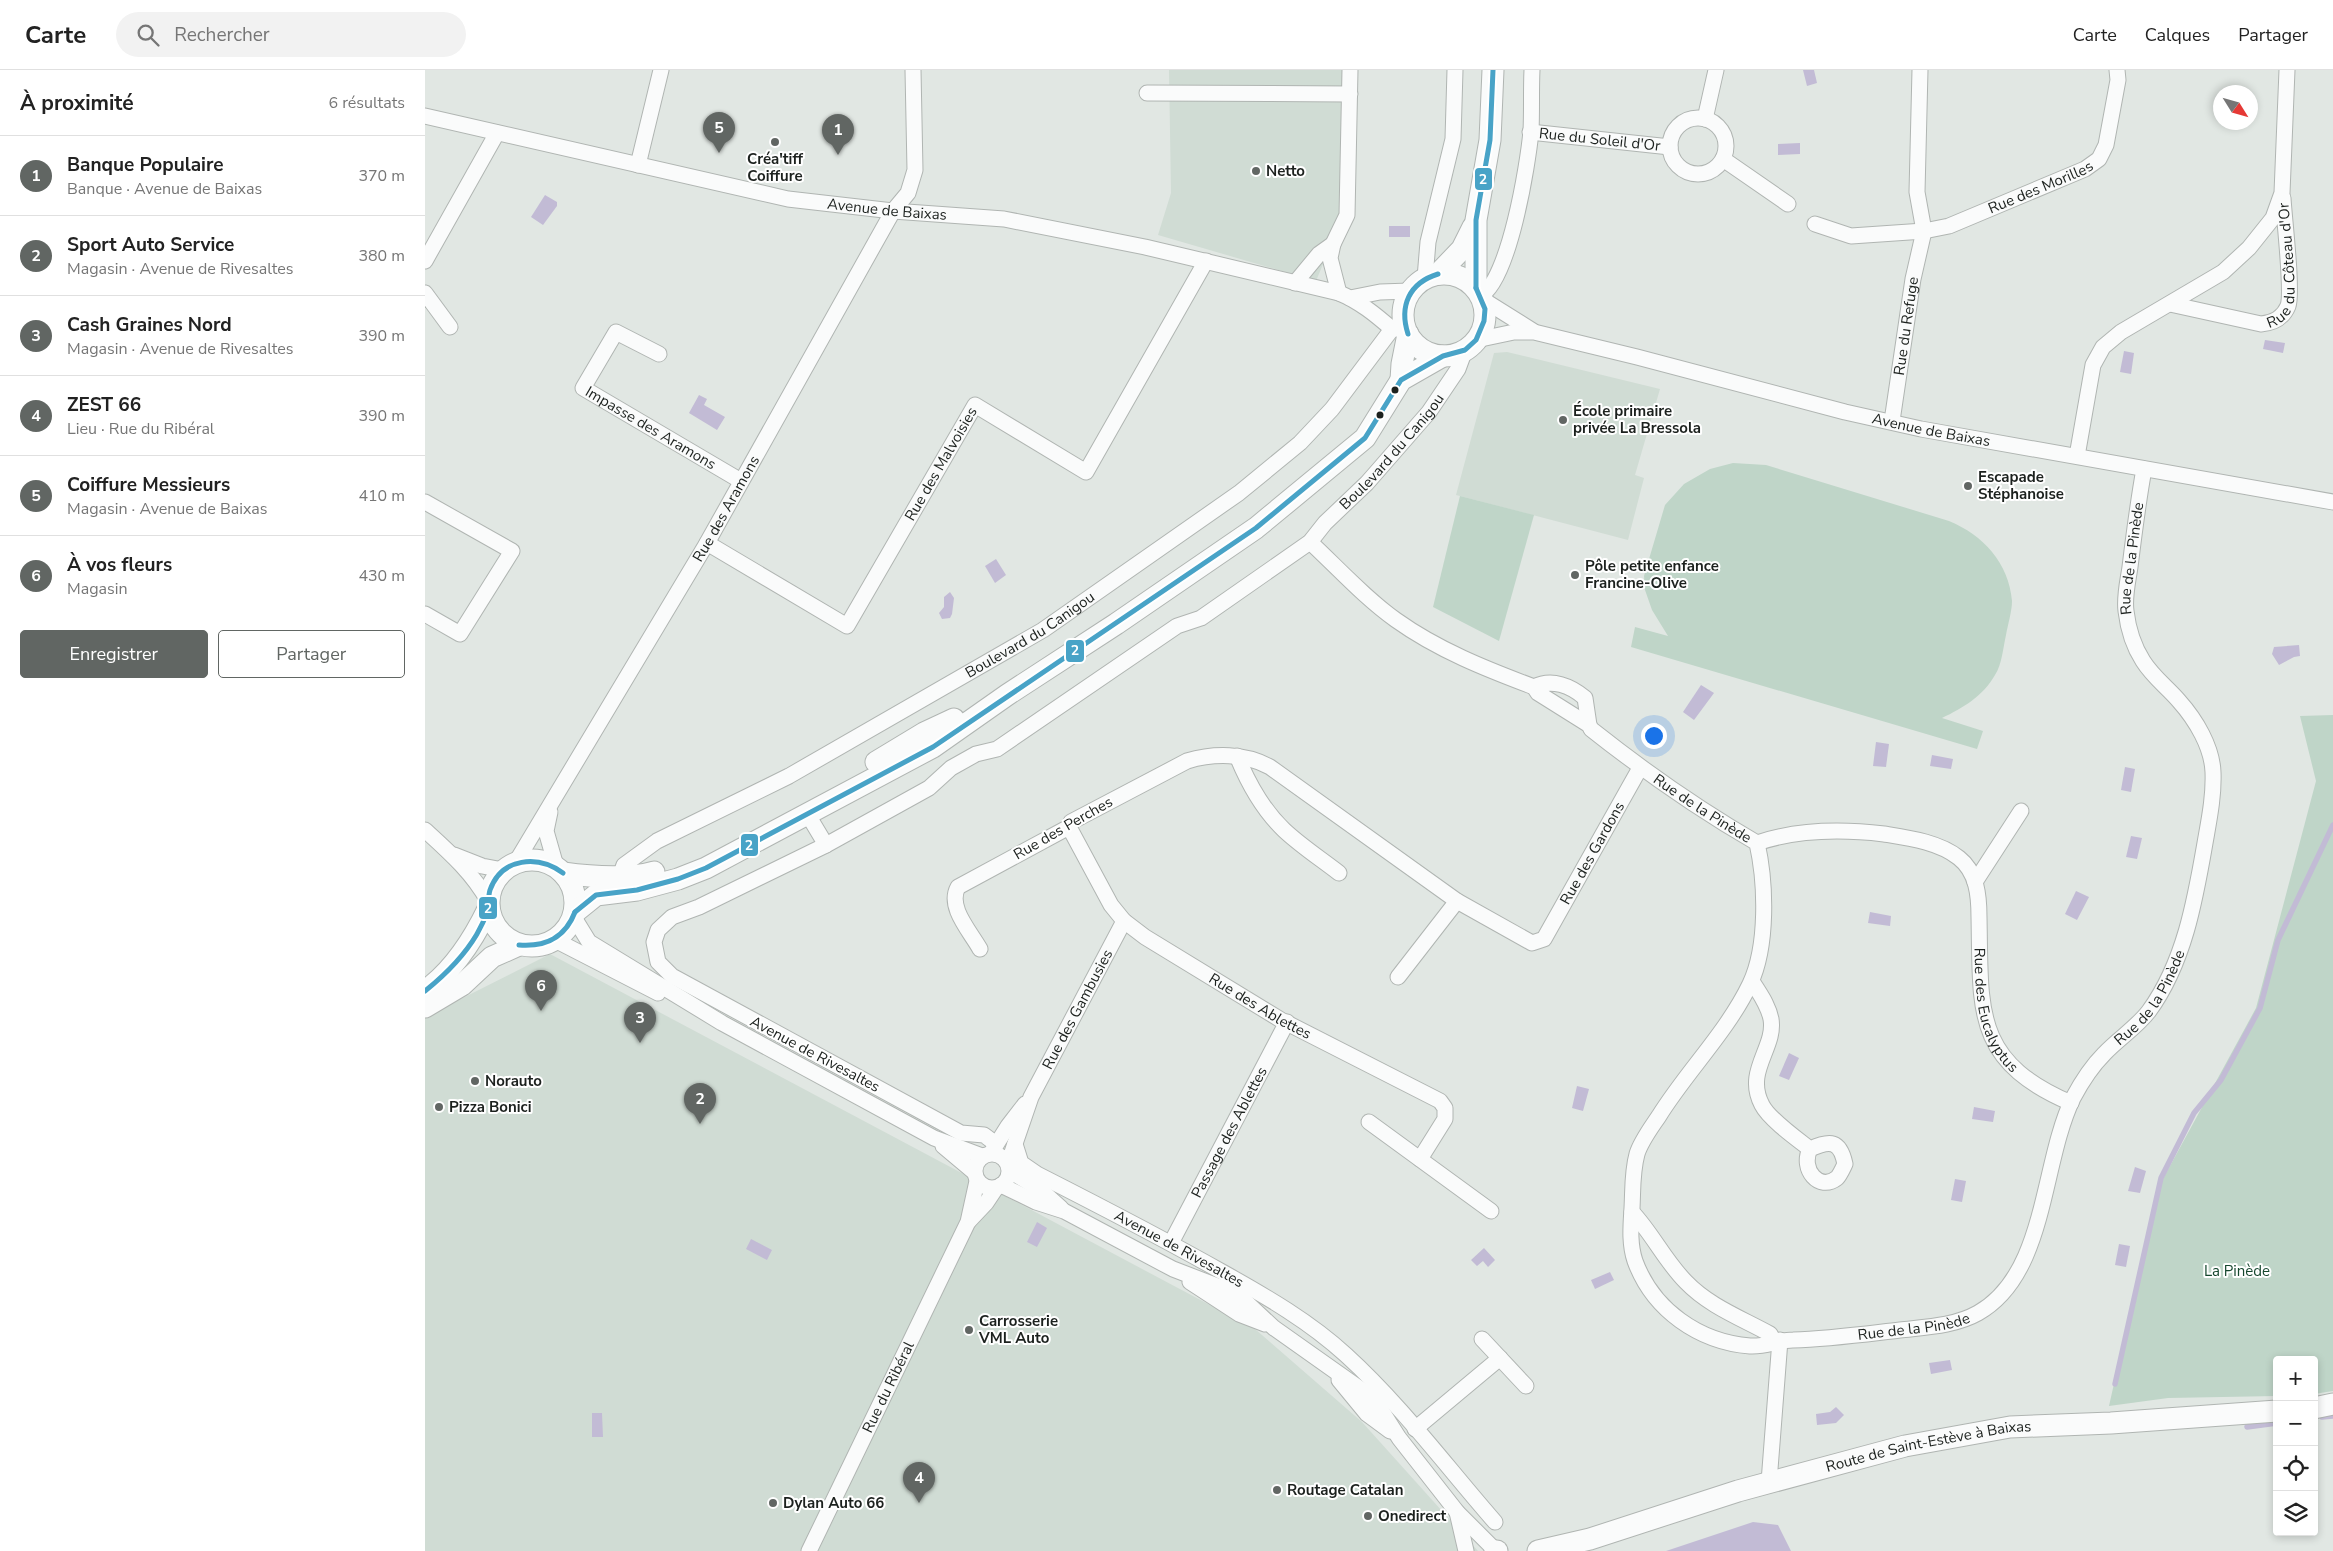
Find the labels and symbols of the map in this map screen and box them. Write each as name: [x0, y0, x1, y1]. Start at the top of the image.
north arrow: [2213, 85, 2258, 130]
pin: 5: [703, 112, 735, 153]
pin: 1: [822, 114, 854, 155]
street label: Rue du Soleil d'Or: [1538, 123, 1662, 156]
marker: Créa'tiff Coiffure: [769, 136, 781, 148]
place label: Créa'tiff Coiffure: [747, 149, 804, 186]
street label: Rue des Morilles: [1985, 156, 2097, 218]
place label: Netto: [1266, 161, 1305, 181]
marker: Netto: [1250, 165, 1262, 177]
line badge: 2: [1474, 167, 1493, 191]
text: 2: [1479, 170, 1487, 189]
street label: Avenue de Baixas: [826, 194, 948, 225]
street label: Rue du Côteau d'Or: [2264, 201, 2300, 333]
street label: Rue du Refuge: [1889, 275, 1923, 377]
street label: Impasse des Aramons: [582, 382, 720, 474]
unlabelled marker: [1390, 385, 1400, 395]
street label: Boulevard du Canigou: [1335, 390, 1449, 514]
place label: École primaire privée La Bressola: [1573, 401, 1701, 438]
street label: Rue des Malvoisies: [900, 403, 982, 525]
street label: Avenue de Baixas: [1870, 408, 1992, 451]
unlabelled marker: [1375, 410, 1385, 420]
marker: École primaire privée La Bressola: [1557, 414, 1569, 426]
street label: Rue des Aramons: [688, 452, 764, 566]
place label: Escapade Stéphanoise: [1978, 467, 2064, 504]
marker: Escapade Stéphanoise: [1962, 480, 1974, 492]
street label: Rue de la Pinède: [2115, 501, 2148, 616]
place label: Pôle petite enfance Francine-Olive: [1585, 556, 1719, 593]
marker: Pôle petite enfance Francine-Olive: [1569, 569, 1581, 581]
street label: Boulevard du Canigou: [962, 587, 1099, 683]
line badge: 2: [1065, 639, 1085, 663]
text: 2: [1071, 641, 1079, 660]
your location: [1641, 723, 1667, 749]
street label: Rue de la Pinède: [1649, 769, 1755, 848]
street label: Rue des Perches: [1010, 792, 1116, 864]
street label: Rue des Gardons: [1555, 798, 1629, 908]
line badge: 2: [740, 833, 759, 857]
text: 2: [745, 836, 753, 855]
line badge: 2: [478, 896, 498, 920]
text: 2: [484, 899, 492, 918]
street label: Rue des Gambusies: [1037, 946, 1117, 1073]
street label: Rue des Eucalyptus: [1969, 947, 2023, 1077]
street label: Rue de la Pinède: [2110, 947, 2189, 1050]
street label: Rue des Ablettes: [1205, 968, 1315, 1044]
pin: 6: [525, 970, 557, 1011]
pin: 3: [624, 1002, 656, 1043]
street label: Avenue de Rivesaltes: [747, 1011, 883, 1097]
street label: Passage des Ablettes: [1186, 1063, 1272, 1201]
place label: Norauto: [485, 1071, 542, 1091]
marker: Norauto: [469, 1075, 481, 1087]
pin: 2: [684, 1083, 716, 1124]
place label: Pizza Bonici: [449, 1097, 531, 1117]
marker: Pizza Bonici: [433, 1101, 445, 1113]
street label: Avenue de Rivesaltes: [1111, 1206, 1248, 1292]
park label: La Pinède: [2204, 1261, 2270, 1281]
street label: Rue de la Pinède: [1856, 1308, 1973, 1345]
place label: Carrosserie VML Auto: [978, 1311, 1058, 1348]
marker: Carrosserie VML Auto: [963, 1324, 975, 1336]
street label: Rue du Ribéral: [858, 1338, 919, 1436]
street label: Route de Saint-Estève à Baixas: [1823, 1416, 2032, 1477]
pin: 4: [903, 1462, 935, 1503]
place label: Routage Catalan: [1287, 1480, 1403, 1500]
marker: Routage Catalan: [1271, 1484, 1283, 1496]
place label: Dylan Auto 66: [783, 1493, 884, 1513]
marker: Dylan Auto 66: [767, 1497, 779, 1509]
place label: Onedirect: [1378, 1506, 1447, 1526]
marker: Onedirect: [1362, 1510, 1374, 1522]

